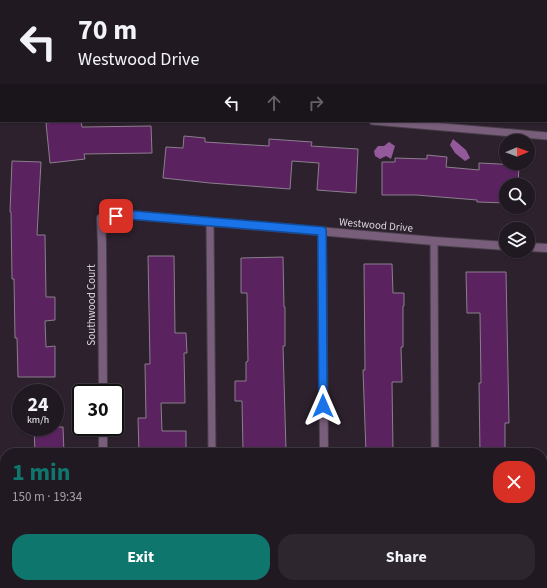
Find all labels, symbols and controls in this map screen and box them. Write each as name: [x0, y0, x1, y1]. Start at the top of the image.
text: 70 m: [78, 10, 137, 50]
icon: left: [12, 16, 64, 68]
text: Westwood Drive: [78, 47, 199, 72]
icon: left: [221, 92, 243, 114]
icon: ahead: [263, 92, 285, 114]
icon: right: [305, 92, 327, 114]
north arrow: [499, 134, 535, 170]
map controls: [499, 134, 535, 258]
button: search: [499, 178, 535, 214]
pin: [99, 199, 133, 233]
icon: arrive: [105, 205, 127, 227]
street label: Westwood Drive: [338, 214, 414, 236]
button: layers: [499, 222, 535, 258]
street label: Southwood Court: [84, 264, 99, 346]
speed limit sign: 30: [72, 384, 124, 436]
position arrow: [302, 385, 344, 427]
text: 24: [27, 391, 49, 419]
text: km/h: [27, 413, 49, 427]
text: 1 min: [12, 455, 70, 490]
button: close: [493, 461, 535, 503]
text: 150 m · 19:34: [12, 488, 82, 506]
button: Exit: [12, 534, 270, 580]
button: Share: [278, 534, 535, 580]

